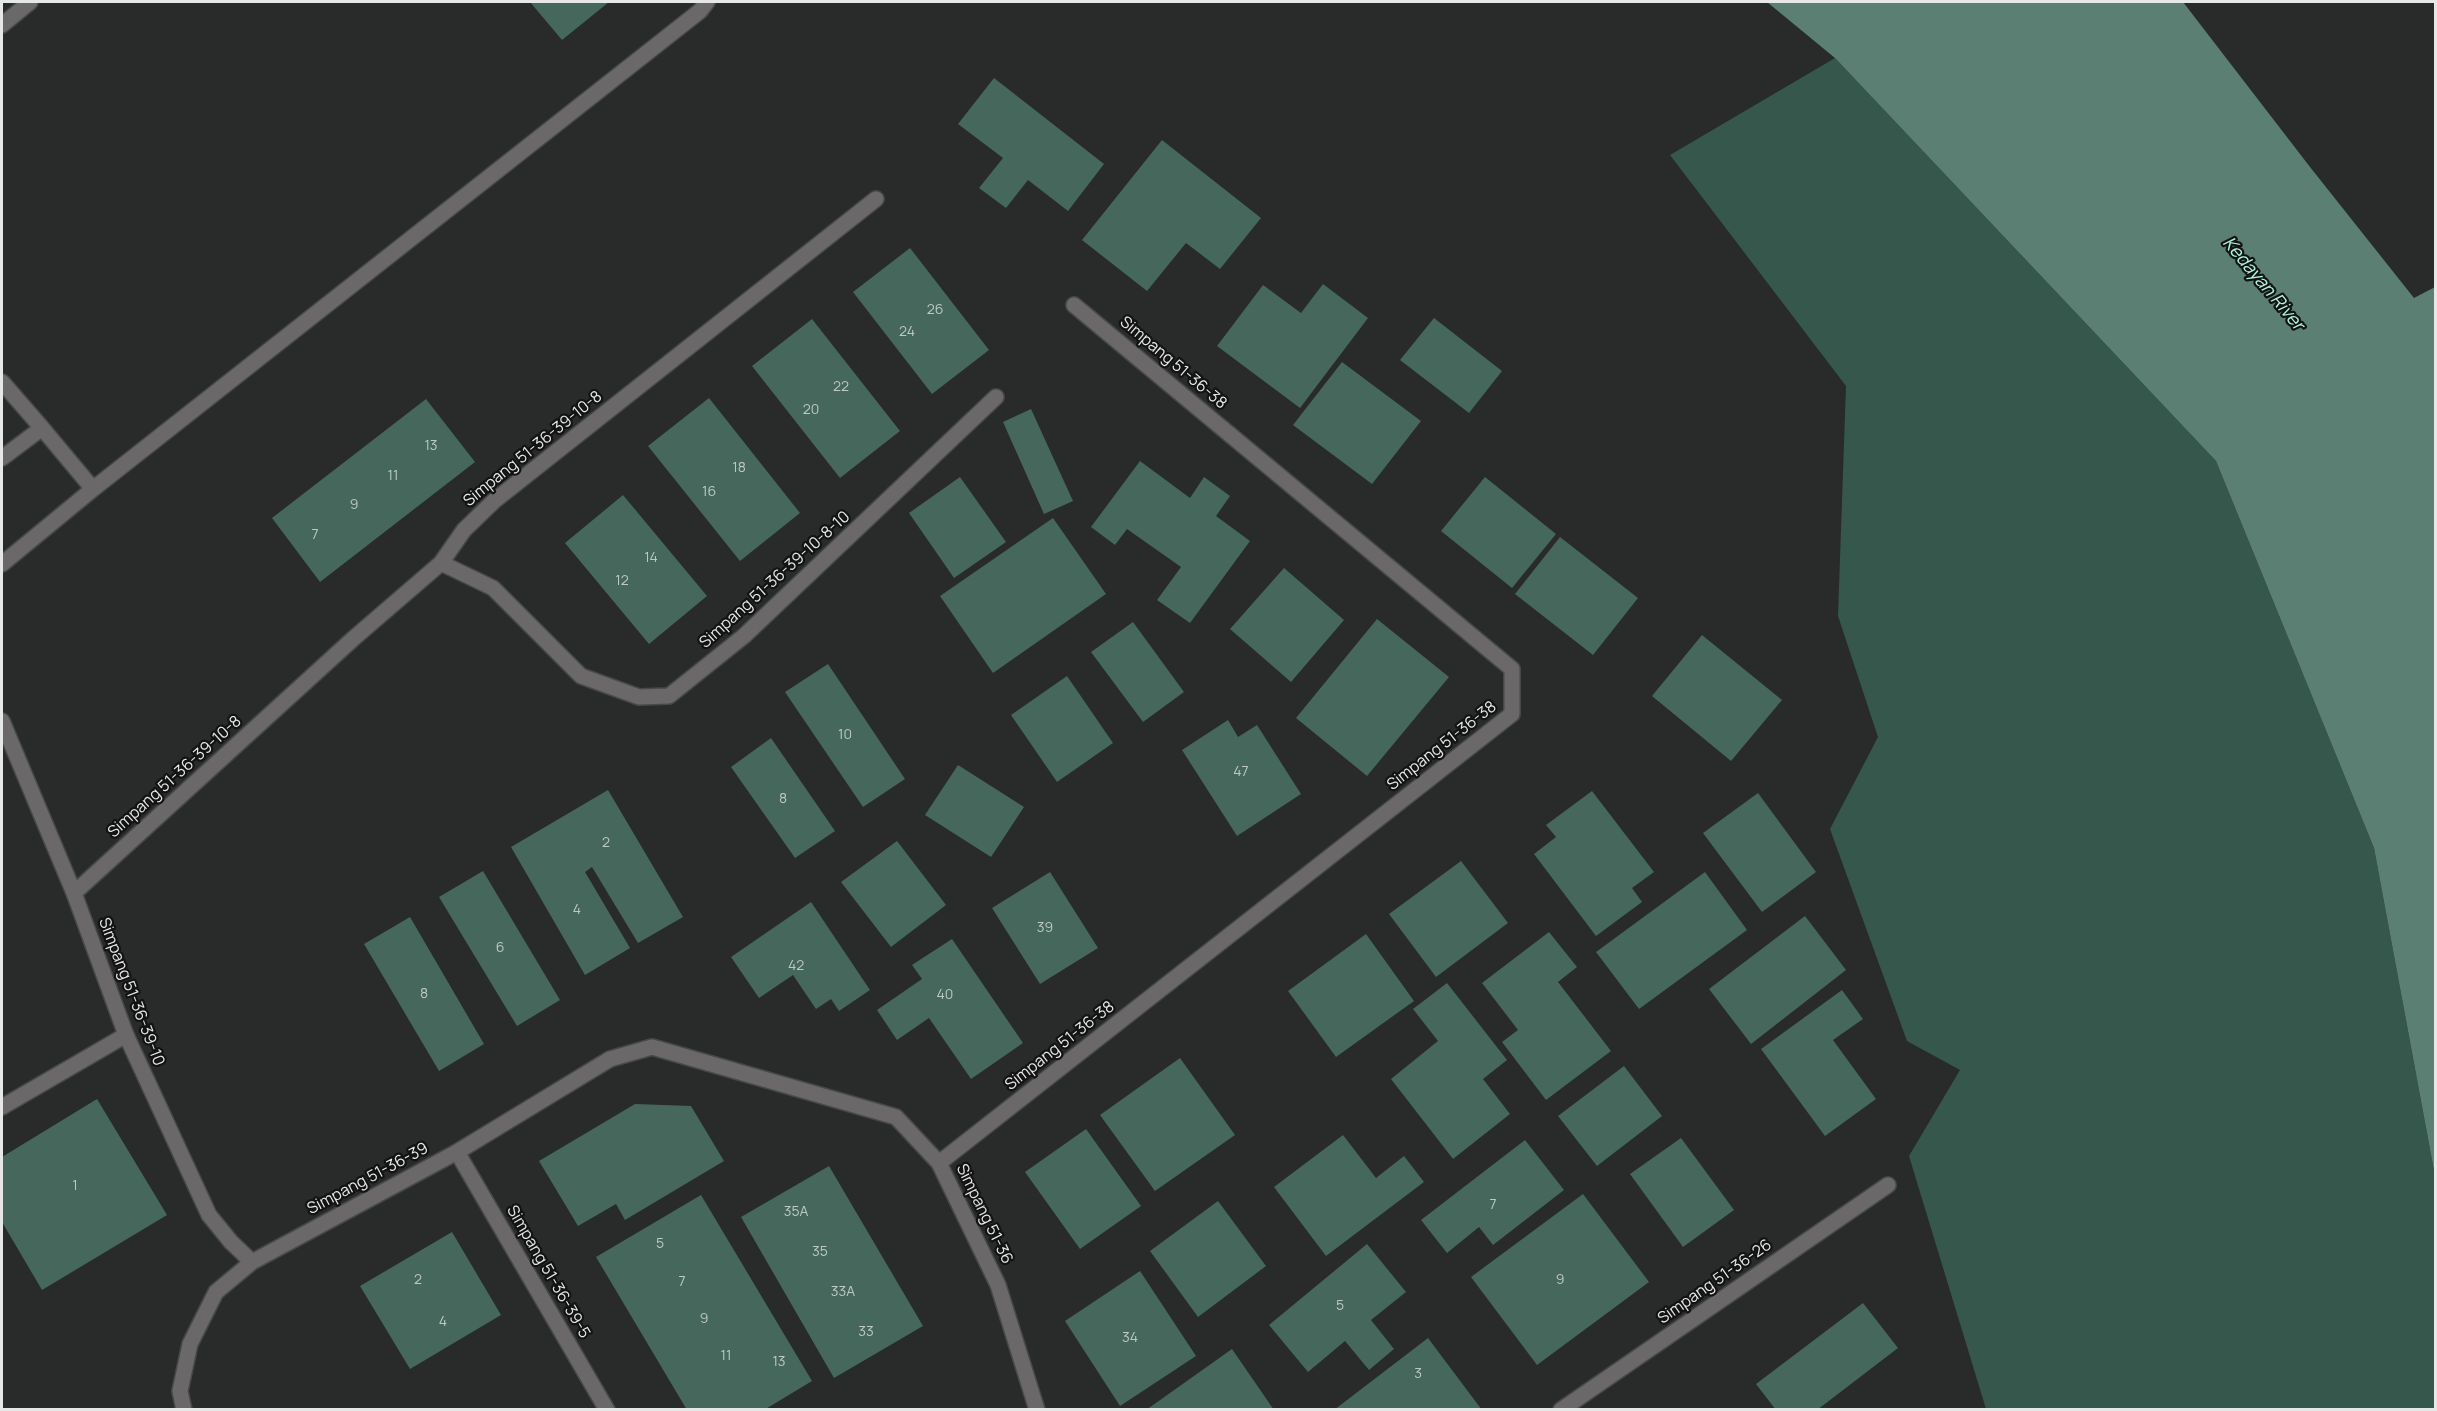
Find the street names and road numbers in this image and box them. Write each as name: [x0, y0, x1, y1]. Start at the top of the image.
street label: Simpang 51-36-38: [1116, 313, 1230, 413]
street label: Simpang 51-36-39-10-8: [460, 387, 606, 511]
street label: Simpang 51-36-39-10-8-10: [696, 507, 854, 653]
street label: Simpang 51-36-38: [1383, 697, 1501, 795]
street label: Simpang 51-36-39-10-8: [104, 712, 246, 842]
street label: Simpang 51-36-39-10: [94, 915, 168, 1069]
street label: Simpang 51-36-38: [1001, 997, 1119, 1095]
street label: Simpang 51-36-39: [304, 1139, 432, 1219]
street label: Simpang 51-36: [952, 1161, 1016, 1267]
street label: Simpang 51-36-39-5: [502, 1202, 594, 1342]
street label: Simpang 51-36-26: [1654, 1236, 1776, 1328]

